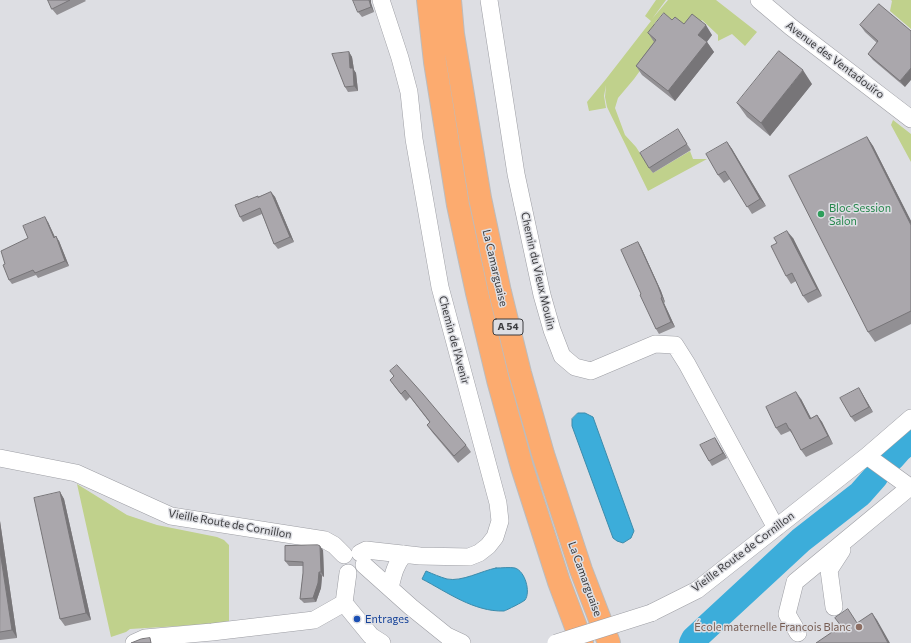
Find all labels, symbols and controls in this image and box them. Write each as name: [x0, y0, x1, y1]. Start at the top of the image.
street label: Avenue des Ventadouïro: [783, 19, 887, 101]
place label: Bloc Session Salon: [829, 201, 891, 227]
marker: Bloc Session Salon: [816, 209, 826, 219]
street label: Chemin du Vieux Moulin: [518, 211, 558, 331]
street label: La Camarguaise: [480, 228, 510, 308]
street label: Chemin de l'Avenir: [436, 294, 472, 386]
road number: A 54: [493, 319, 523, 335]
street label: Vieille Route de Cornillon: [167, 507, 293, 541]
street label: Vieille Route de Cornillon: [689, 509, 797, 595]
street label: La Camarguaise: [565, 540, 605, 618]
place label: Entrages: [365, 612, 409, 626]
marker: Entrages: [352, 614, 362, 624]
place label: École maternelle Francois Blanc: [694, 620, 851, 634]
marker: École maternelle Francois Blanc: [854, 622, 864, 632]

